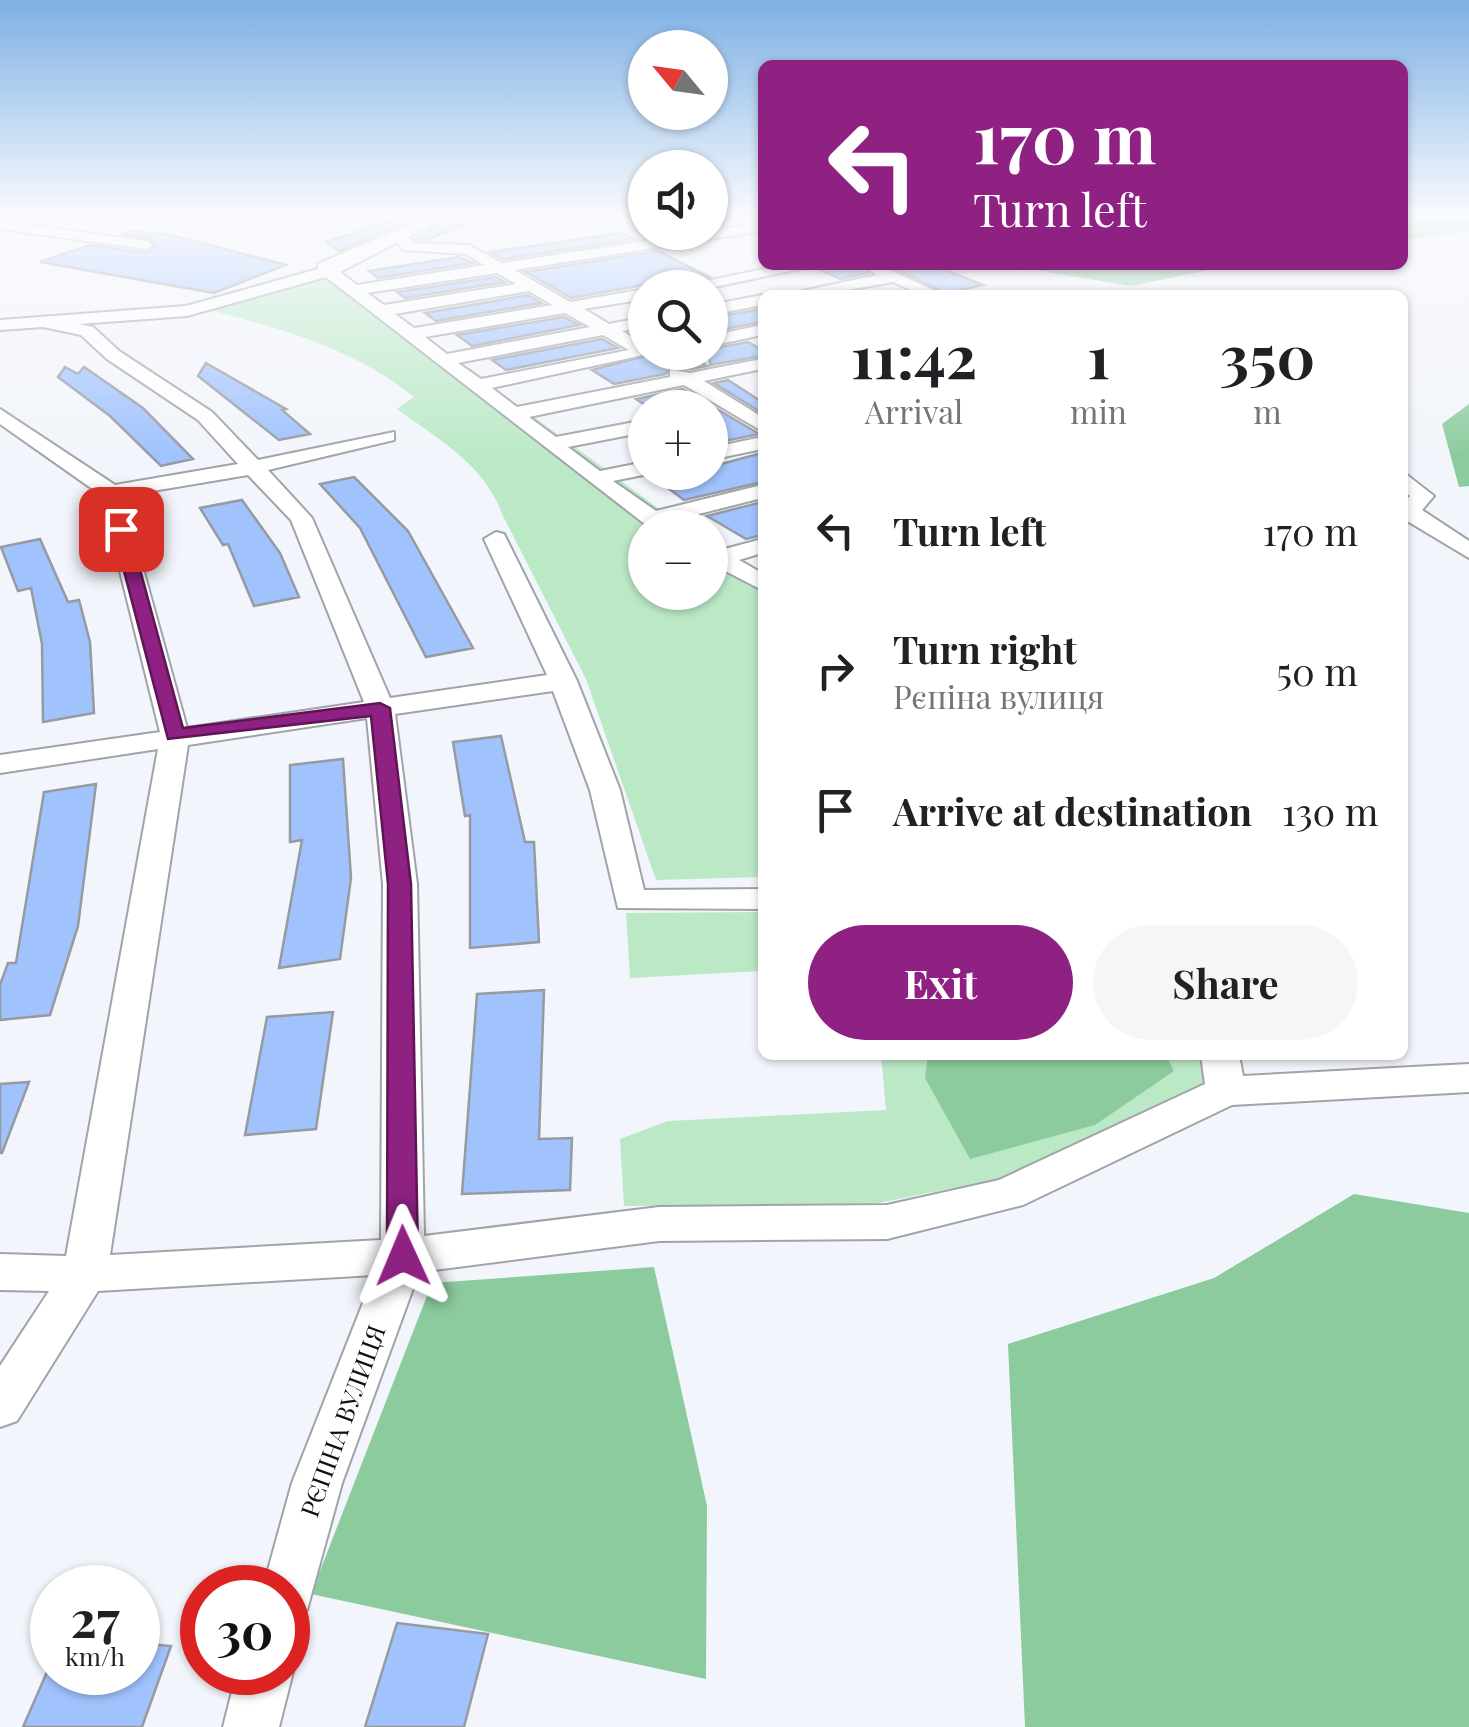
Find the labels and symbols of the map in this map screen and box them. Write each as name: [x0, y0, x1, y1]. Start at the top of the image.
north arrow: [628, 30, 728, 130]
pin: [79, 487, 164, 572]
position arrow: [351, 1204, 455, 1308]
street label: РЄПІНА ВУЛИЦЯ: [292, 1320, 392, 1521]
speed limit sign: 30: [180, 1565, 310, 1695]

